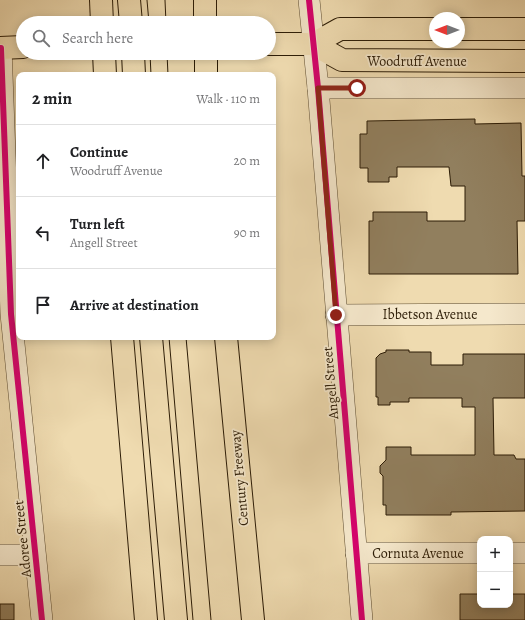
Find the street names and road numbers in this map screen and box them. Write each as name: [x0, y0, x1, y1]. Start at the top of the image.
street label: Woodruff Avenue: [366, 52, 467, 71]
street label: Ibbetson Avenue: [383, 305, 477, 324]
street label: Angell Street: [318, 345, 343, 421]
street label: Century Freeway: [226, 429, 253, 527]
street label: Adoree Street: [9, 499, 36, 579]
street label: Cornuta Avenue: [372, 544, 464, 563]

